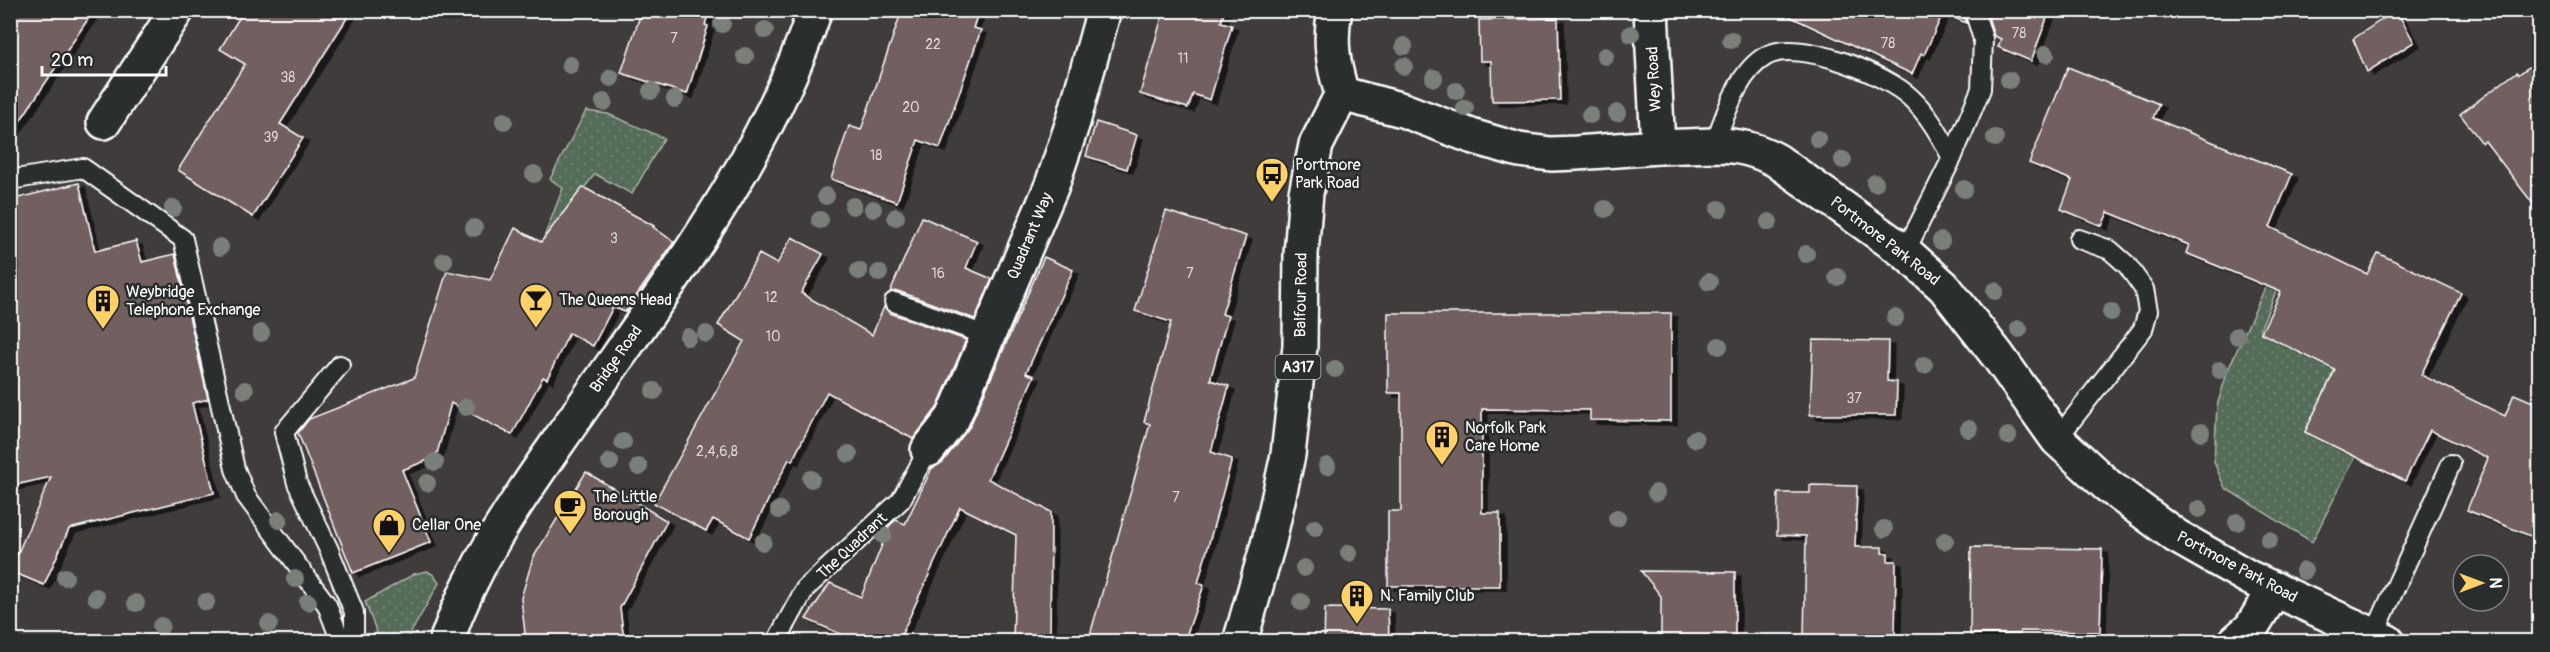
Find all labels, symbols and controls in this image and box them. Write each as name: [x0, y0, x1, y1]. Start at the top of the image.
house number: 78: [2012, 25, 2026, 42]
house number: 7: [670, 30, 678, 47]
house number: 78: [1881, 35, 1895, 52]
house number: 22: [925, 36, 941, 53]
scale bar: [42, 39, 166, 77]
street label: Wey Road: [1642, 46, 1666, 112]
text: 20 m: [51, 49, 93, 72]
house number: 11: [1178, 50, 1188, 67]
house number: 38: [281, 69, 295, 86]
house number: 20: [902, 99, 920, 116]
house number: 39: [263, 129, 279, 146]
house number: 18: [870, 147, 882, 164]
place label: Portmore Park Road: [1295, 155, 1361, 193]
bus stop icon: Portmore Park Road: [1254, 156, 1290, 203]
street label: Quadrant Way: [1003, 189, 1057, 282]
street label: Portmore Park Road: [1826, 192, 1944, 290]
house number: 3: [610, 230, 618, 247]
street label: Balfour Road: [1290, 252, 1312, 338]
house number: 16: [931, 265, 945, 282]
house number: 7: [1186, 265, 1194, 282]
place label: Weybridge Telephone Exchange: [126, 282, 261, 320]
bar icon: The Queens Head: [518, 282, 554, 329]
building icon: Weybridge Telephone Exchange: [85, 283, 121, 330]
house number: 12: [764, 289, 778, 306]
place label: The Queens Head: [559, 290, 672, 310]
street label: Bridge Road: [585, 321, 647, 397]
house number: 10: [765, 328, 781, 345]
road number: A317: [1276, 355, 1320, 379]
house number: 37: [1846, 390, 1862, 407]
place label: Norfolk Park Care Home: [1465, 418, 1547, 456]
building icon: Norfolk Park Care Home: [1424, 419, 1460, 466]
house number: 2,4,6,8: [696, 443, 738, 460]
place label: The Little Borough: [593, 487, 657, 525]
cafe icon: The Little Borough: [552, 488, 588, 535]
house number: 7: [1172, 489, 1180, 506]
shop icon: Cellar One: [371, 507, 407, 554]
street label: The Quadrant: [813, 508, 892, 584]
place label: Cellar One: [412, 515, 481, 535]
street label: Portmore Park Road: [2173, 527, 2301, 607]
north arrow: [2451, 553, 2511, 613]
building icon: N. Family Club: [1339, 578, 1375, 625]
text: N: [2485, 578, 2505, 589]
place label: N. Family Club: [1380, 586, 1475, 606]

